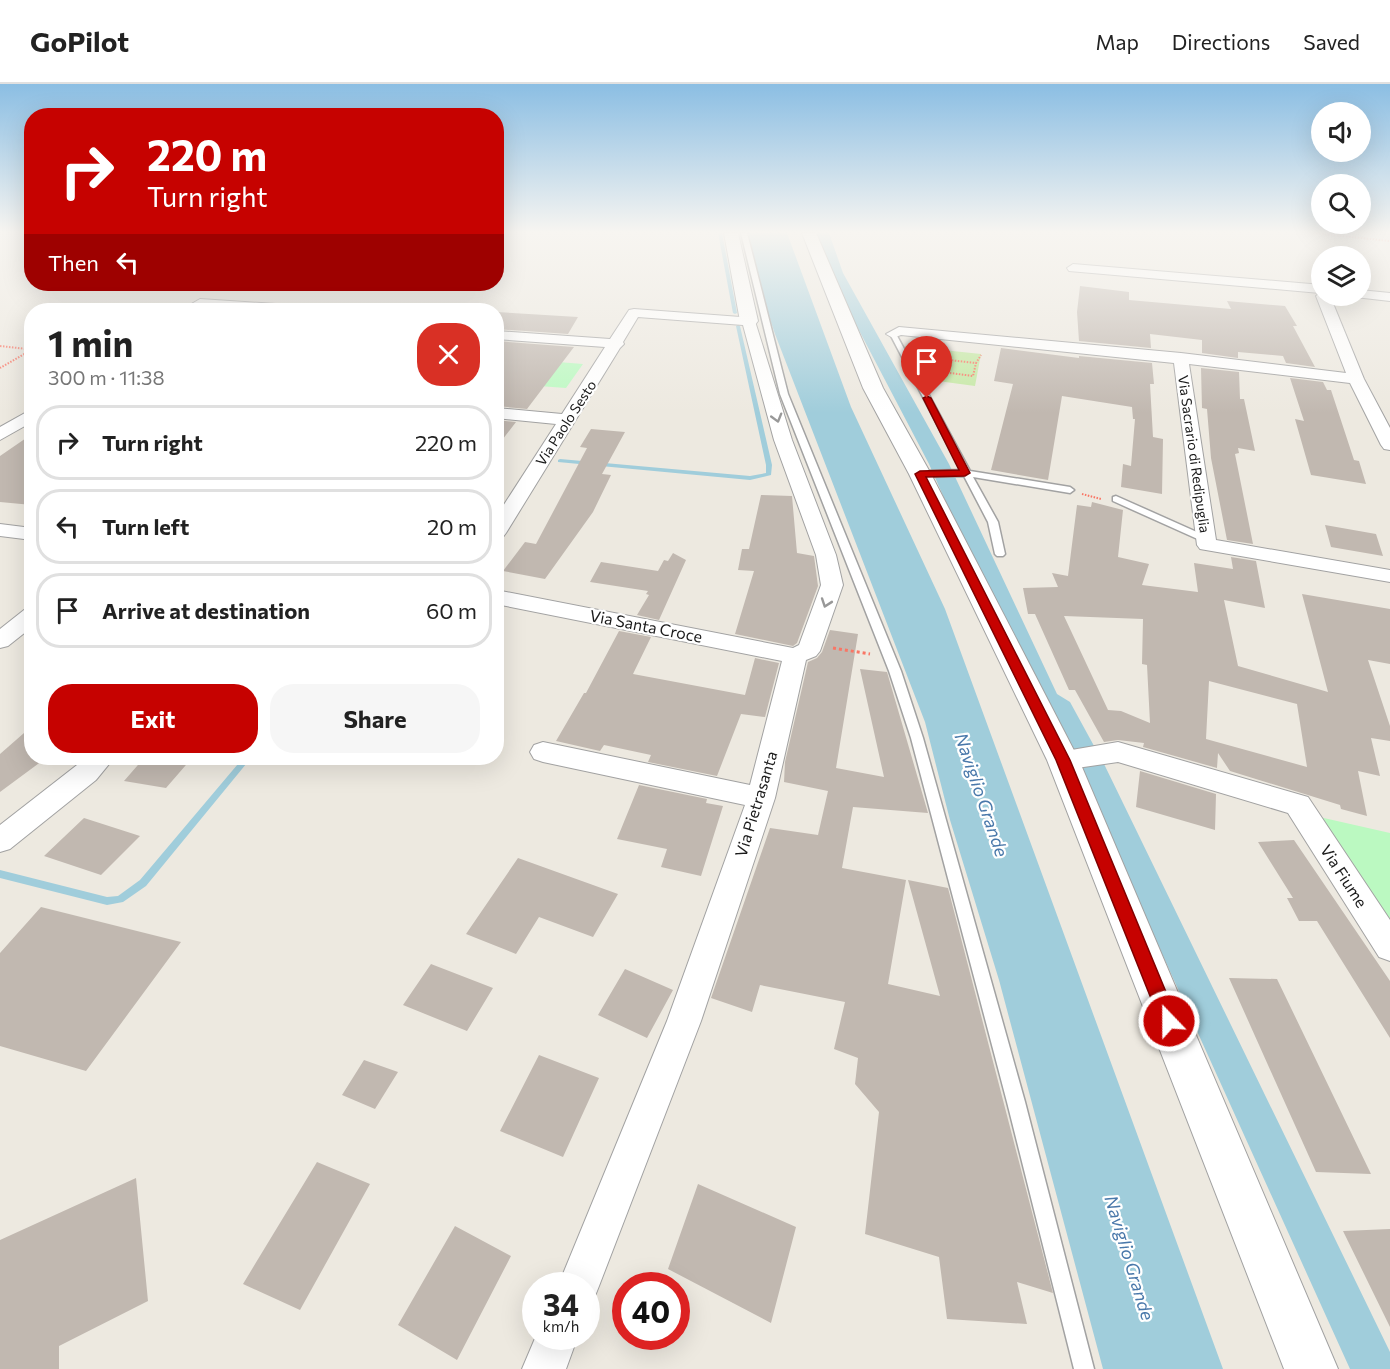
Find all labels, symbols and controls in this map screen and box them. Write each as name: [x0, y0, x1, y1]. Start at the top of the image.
text: GoPilot: [30, 24, 129, 58]
text: Map: [1096, 29, 1139, 54]
text: Directions: [1172, 29, 1270, 54]
text: Saved: [1303, 29, 1360, 54]
map controls: [1311, 102, 1371, 306]
button: sound: [1311, 102, 1371, 162]
text: 220 m: [147, 128, 267, 180]
icon: right: [48, 132, 126, 210]
button: search: [1311, 174, 1371, 234]
text: Turn right: [147, 180, 267, 213]
icon: left: [111, 246, 144, 279]
button: layers: [1311, 246, 1371, 306]
text: Then: [48, 249, 99, 276]
text: 1 min: [48, 320, 133, 364]
button: close: [417, 323, 480, 386]
pin: [901, 336, 952, 398]
icon: arrive: [910, 345, 943, 378]
text: 300 m · 11:38: [48, 365, 165, 389]
street label: Via Sacrario di Redipuglia: [1175, 374, 1214, 534]
street label: Via Paolo Sesto: [532, 377, 599, 469]
one-way arrow: [770, 412, 782, 423]
icon: right: [51, 426, 84, 459]
text: Turn right: [102, 429, 203, 456]
text: 220 m: [415, 429, 477, 456]
icon: left: [51, 510, 84, 543]
text: Turn left: [102, 513, 189, 540]
text: 20 m: [427, 513, 477, 540]
icon: arrive: [51, 594, 84, 627]
text: Arrive at destination: [102, 597, 310, 624]
text: 60 m: [426, 597, 477, 624]
one-way arrow: [820, 597, 833, 608]
street label: Via Santa Croce: [588, 605, 704, 646]
button: Exit: [48, 684, 258, 753]
button: Share: [270, 684, 480, 753]
water label: Naviglio Grande: [950, 730, 1014, 860]
street label: Via Pietrasanta: [730, 749, 781, 859]
street label: Via Fiume: [1317, 841, 1372, 911]
position arrow: [1137, 989, 1201, 1053]
water label: Naviglio Grande: [1101, 1193, 1160, 1323]
speed limit sign: 40: [612, 1272, 690, 1350]
text: 34: [543, 1285, 579, 1322]
text: km/h: [543, 1317, 579, 1335]

